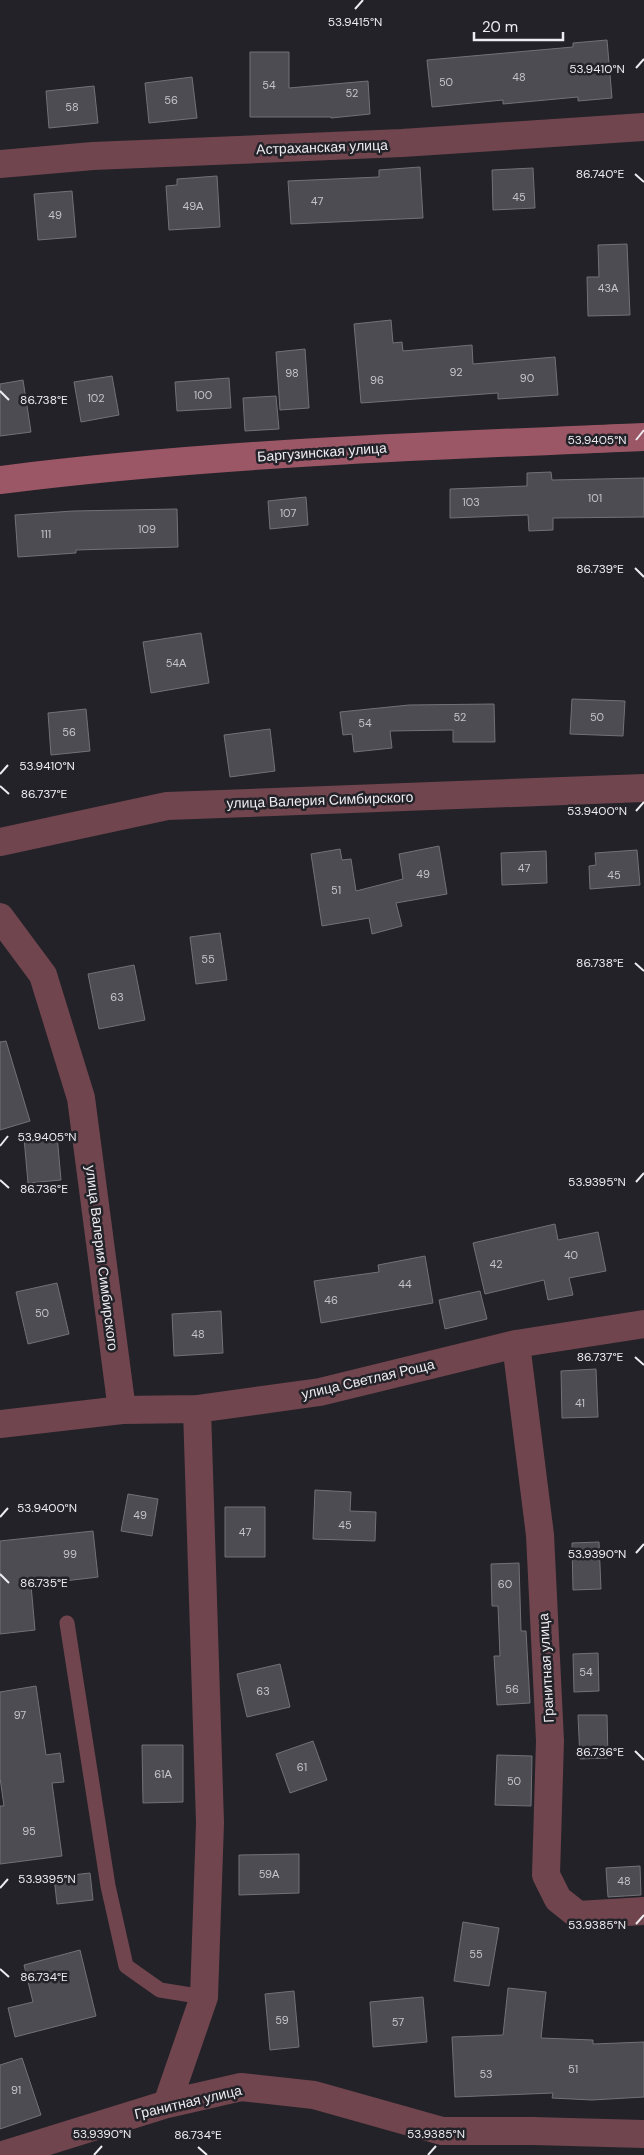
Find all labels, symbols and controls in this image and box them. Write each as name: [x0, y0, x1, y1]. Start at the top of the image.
scale bar: [474, 10, 563, 42]
text: 53.9415°N: [328, 14, 382, 30]
text: 20 m: [482, 17, 518, 37]
text: 53.9410°N: [569, 61, 625, 77]
house number: 48: [512, 70, 526, 84]
house number: 50: [439, 75, 453, 89]
house number: 54: [262, 78, 276, 92]
house number: 52: [346, 86, 358, 100]
house number: 56: [164, 93, 178, 107]
house number: 58: [65, 100, 79, 114]
street label: Астраханская улица: [256, 136, 388, 158]
text: 86.740°E: [576, 166, 624, 182]
house number: 45: [512, 190, 526, 204]
house number: 47: [311, 194, 323, 208]
house number: 49А: [183, 199, 204, 213]
house number: 49: [48, 208, 62, 222]
house number: 43А: [598, 281, 619, 295]
house number: 92: [449, 365, 463, 379]
house number: 98: [285, 366, 299, 380]
house number: 90: [520, 371, 534, 385]
house number: 96: [370, 373, 384, 387]
house number: 100: [194, 388, 212, 402]
house number: 102: [87, 391, 105, 405]
text: 86.738°E: [20, 392, 68, 408]
text: 53.9405°N: [567, 432, 627, 448]
street label: Баргузинская улица: [257, 438, 388, 466]
house number: 101: [588, 491, 602, 505]
house number: 103: [462, 495, 480, 509]
house number: 107: [280, 506, 296, 520]
house number: 109: [138, 522, 156, 536]
house number: 111: [41, 527, 51, 541]
text: 86.739°E: [576, 561, 624, 577]
house number: 54А: [166, 656, 187, 670]
house number: 52: [454, 710, 466, 724]
house number: 50: [590, 710, 604, 724]
house number: 54: [358, 716, 372, 730]
house number: 56: [62, 725, 76, 739]
text: 53.9410°N: [19, 758, 75, 774]
text: 86.737°E: [21, 786, 68, 802]
street label: улица Валерия Симбирского: [226, 788, 414, 812]
text: 53.9400°N: [567, 803, 627, 819]
house number: 47: [518, 861, 530, 875]
house number: 49: [416, 867, 430, 881]
house number: 45: [607, 868, 621, 882]
house number: 51: [331, 883, 341, 897]
house number: 55: [201, 952, 215, 966]
text: 86.738°E: [576, 955, 624, 971]
house number: 63: [110, 990, 124, 1004]
text: 53.9405°N: [17, 1129, 77, 1145]
street label: улица Валерия Симбирского: [82, 1164, 122, 1352]
text: 53.9395°N: [568, 1174, 626, 1190]
text: 86.736°E: [20, 1181, 68, 1197]
house number: 40: [564, 1248, 578, 1262]
house number: 42: [489, 1257, 503, 1271]
house number: 44: [398, 1277, 412, 1291]
house number: 46: [324, 1293, 338, 1307]
house number: 50: [35, 1306, 49, 1320]
house number: 48: [191, 1327, 205, 1341]
text: 86.737°E: [577, 1349, 624, 1365]
street label: улица Светлая Роща: [300, 1355, 437, 1403]
house number: 41: [575, 1396, 585, 1410]
text: 53.9400°N: [17, 1500, 77, 1516]
house number: 49: [133, 1508, 147, 1522]
house number: 45: [338, 1518, 352, 1532]
house number: 47: [239, 1525, 251, 1539]
text: 53.9390°N: [568, 1546, 626, 1562]
house number: 99: [63, 1547, 77, 1561]
text: 86.735°E: [20, 1575, 68, 1591]
house number: 60: [498, 1577, 512, 1591]
street label: Гранитная улица: [534, 1613, 558, 1723]
house number: 54: [579, 1665, 593, 1679]
house number: 56: [505, 1682, 519, 1696]
house number: 63: [256, 1684, 270, 1698]
house number: 97: [14, 1708, 26, 1722]
text: 86.736°E: [576, 1744, 624, 1760]
house number: 61: [297, 1760, 307, 1774]
house number: 61А: [154, 1767, 172, 1781]
house number: 50: [507, 1774, 521, 1788]
house number: 95: [22, 1824, 36, 1838]
house number: 59А: [259, 1867, 280, 1881]
text: 53.9395°N: [18, 1871, 76, 1887]
house number: 48: [617, 1874, 631, 1888]
text: 53.9385°N: [568, 1917, 626, 1933]
house number: 55: [469, 1947, 483, 1961]
text: 86.734°E: [20, 1969, 68, 1985]
house number: 59: [275, 2013, 289, 2027]
house number: 57: [392, 2015, 404, 2029]
house number: 51: [568, 2062, 578, 2076]
house number: 53: [479, 2067, 493, 2081]
street label: Гранитная улица: [133, 2081, 244, 2123]
house number: 91: [11, 2083, 21, 2097]
text: 53.9390°N: [73, 2126, 131, 2142]
text: 53.9385°N: [407, 2126, 465, 2142]
text: 86.734°E: [174, 2127, 222, 2143]

